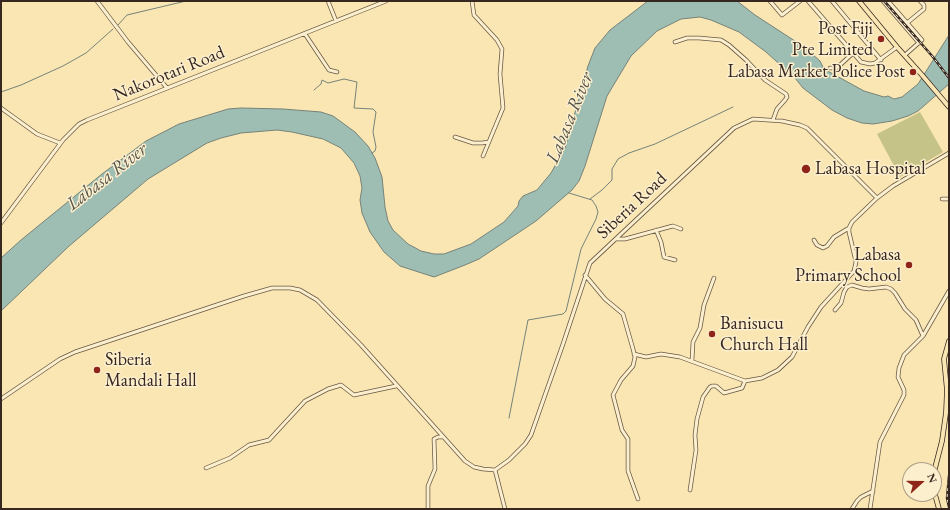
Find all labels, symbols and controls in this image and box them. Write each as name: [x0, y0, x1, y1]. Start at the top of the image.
place label: Post Fiji Pte Limited: [792, 18, 873, 60]
marker: Post Fiji Pte Limited: [876, 34, 886, 44]
street label: Nakorotari Road: [110, 42, 228, 106]
place label: Labasa Market Police Post: [727, 61, 905, 83]
marker: Labasa Market Police Post: [908, 67, 918, 77]
water label: Labasa River: [541, 69, 599, 167]
water label: Labasa River: [62, 138, 152, 216]
place label: Labasa Hospital: [815, 158, 926, 180]
marker: Labasa Hospital: [800, 163, 812, 175]
street label: Siberia Road: [592, 168, 672, 244]
place label: Labasa Primary School: [795, 244, 901, 286]
marker: Labasa Primary School: [904, 260, 914, 270]
place label: Banisucu Church Hall: [720, 313, 808, 356]
marker: Banisucu Church Hall: [707, 329, 717, 339]
place label: Siberia Mandali Hall: [105, 349, 197, 392]
marker: Siberia Mandali Hall: [92, 365, 102, 375]
north arrow: [902, 462, 942, 502]
text: N: [924, 471, 940, 485]

